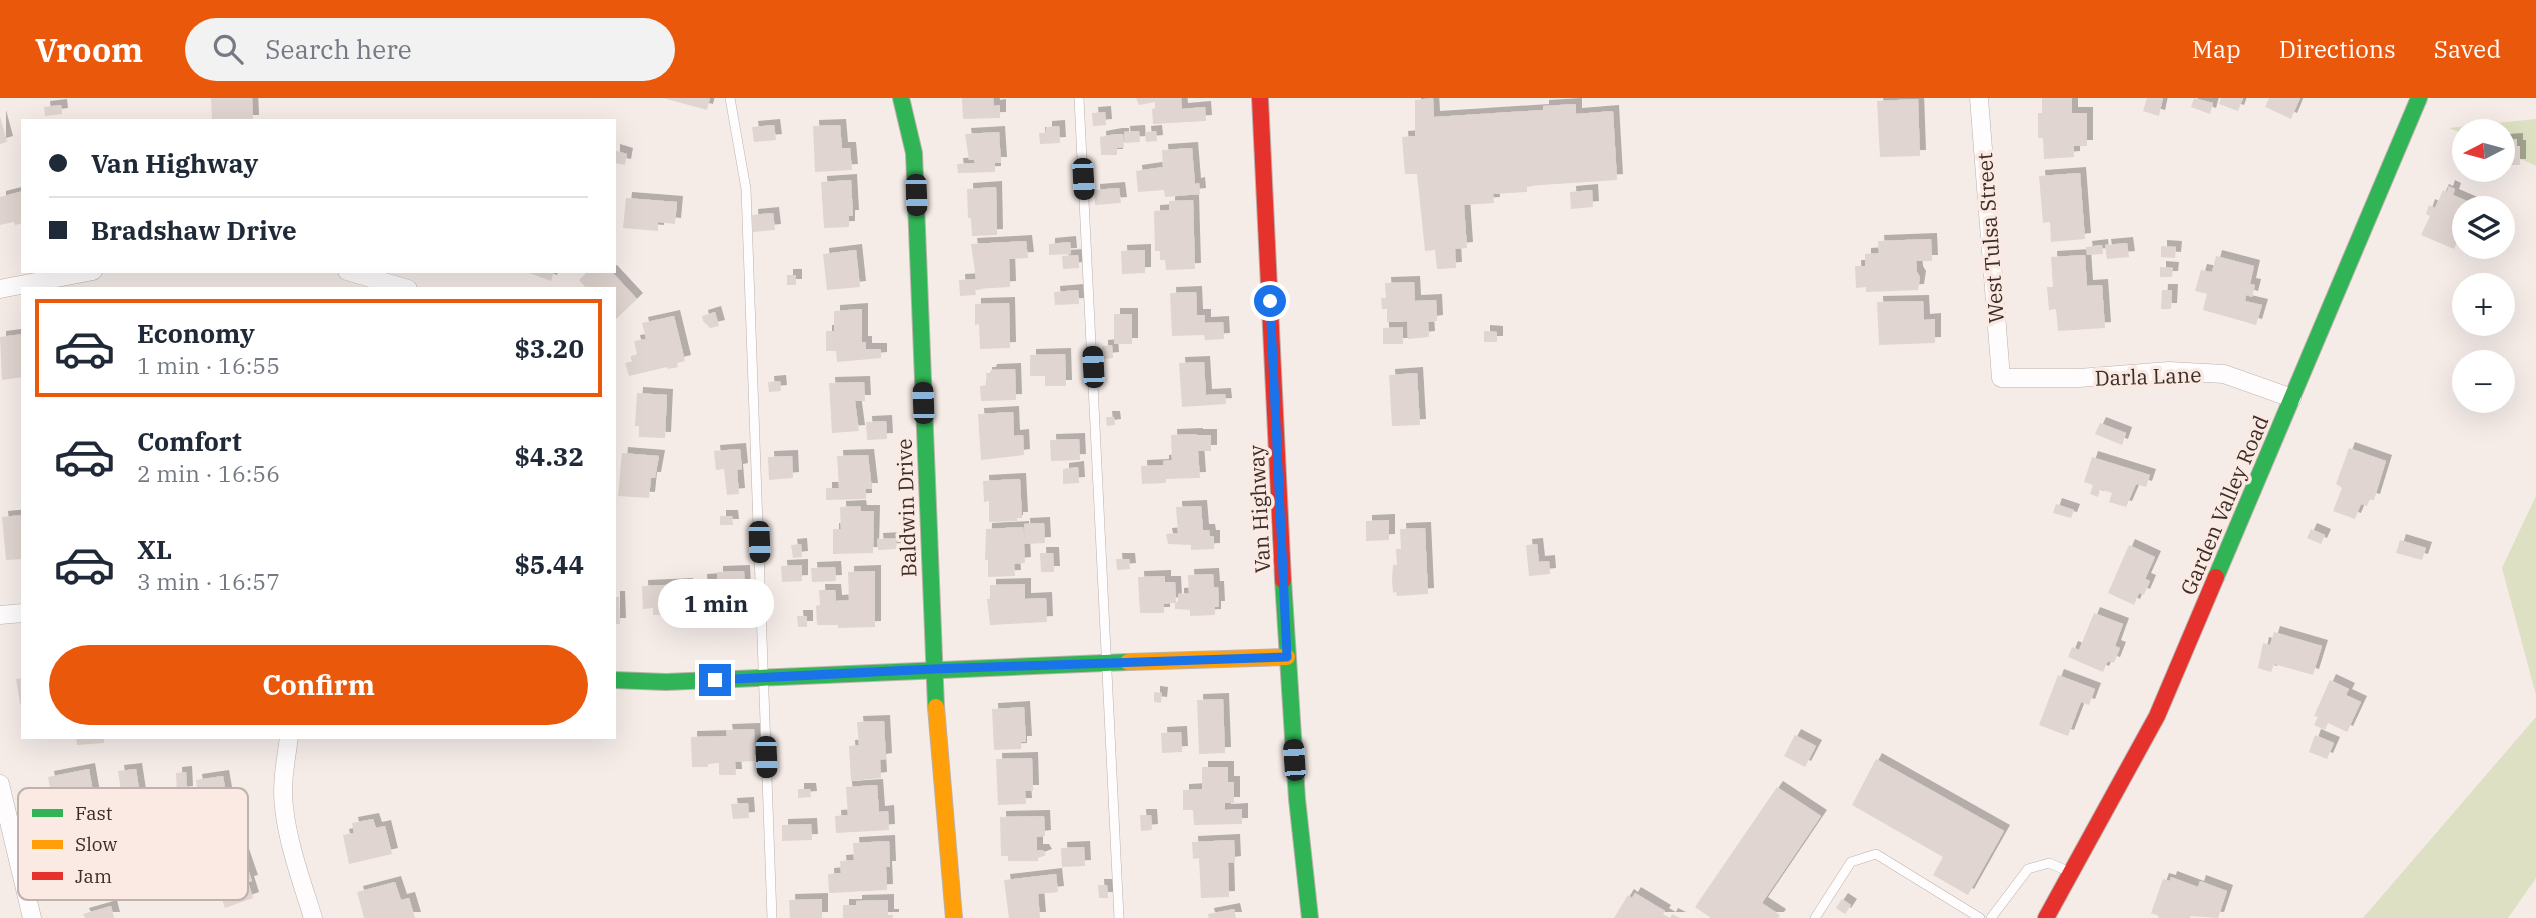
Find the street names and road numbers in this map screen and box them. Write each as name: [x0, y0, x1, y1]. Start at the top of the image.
street label: West Tulsa Street: [1970, 152, 2010, 324]
street label: Darla Lane: [2094, 360, 2202, 392]
street label: Garden Valley Road: [2174, 411, 2275, 599]
street label: Baldwin Drive: [890, 438, 922, 578]
street label: Van Highway: [1242, 443, 1276, 574]

